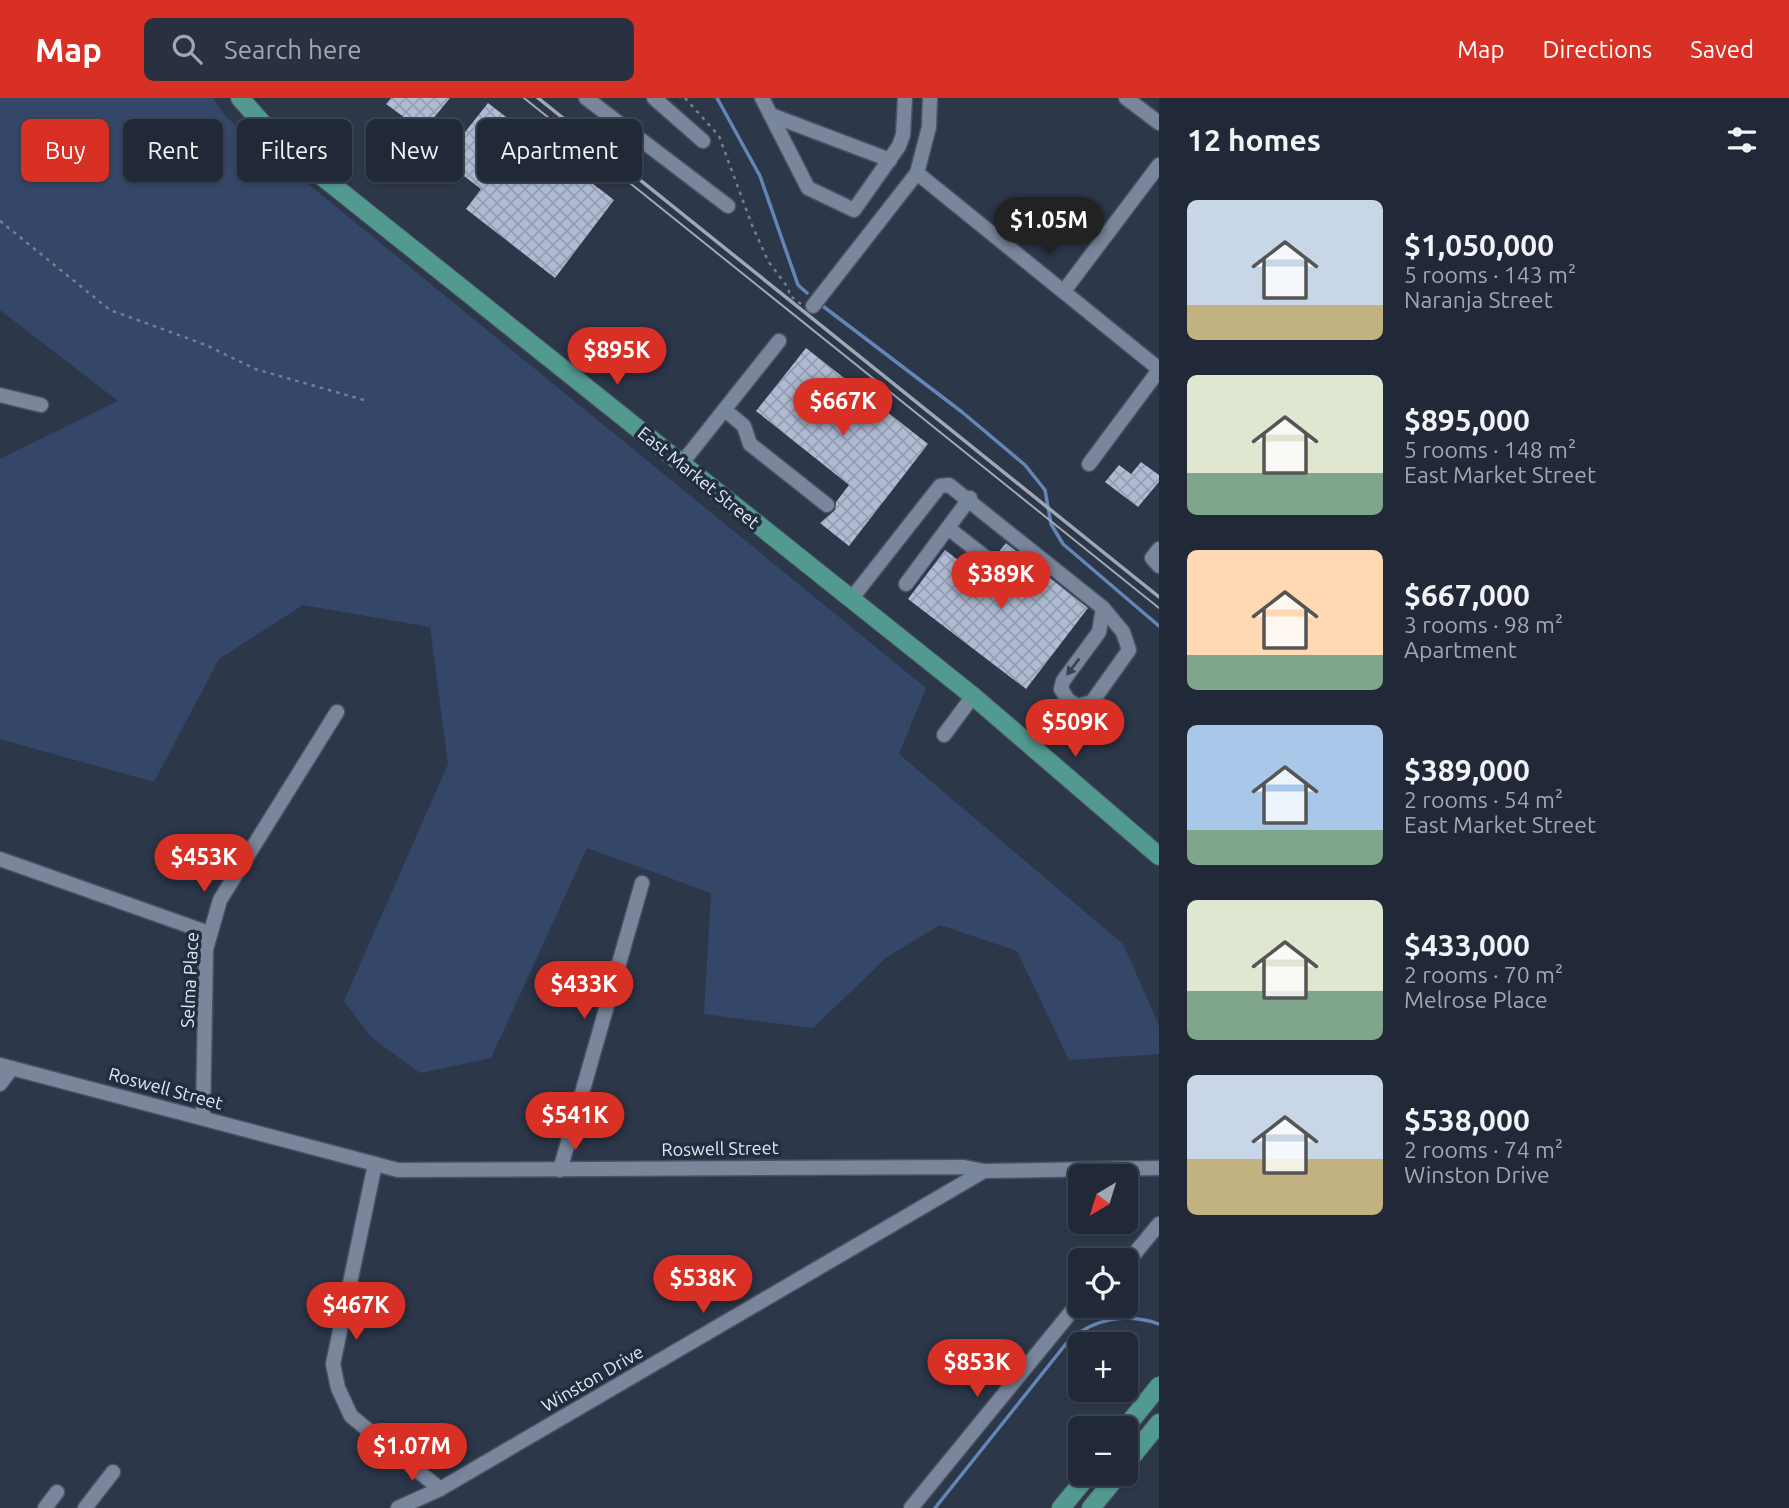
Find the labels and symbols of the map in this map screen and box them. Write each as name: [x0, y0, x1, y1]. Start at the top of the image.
pin: $1.05M: [992, 198, 1106, 257]
pin: $895K: [568, 328, 666, 387]
pin: $667K: [794, 378, 892, 438]
street label: East Market Street: [634, 422, 764, 532]
pin: $389K: [952, 552, 1050, 611]
one-way arrow: [1066, 658, 1080, 676]
pin: $509K: [1026, 700, 1124, 759]
pin: $453K: [155, 834, 253, 894]
street label: Selma Place: [177, 932, 201, 1028]
pin: $433K: [535, 962, 633, 1021]
street label: Roswell Street: [107, 1063, 225, 1113]
pin: $541K: [526, 1093, 624, 1152]
street label: Roswell Street: [661, 1137, 779, 1159]
north arrow: [1068, 1164, 1138, 1234]
pin: $538K: [654, 1256, 752, 1315]
pin: $467K: [307, 1282, 405, 1342]
pin: $853K: [928, 1340, 1026, 1399]
street label: Winston Drive: [538, 1341, 646, 1415]
pin: $1.07M: [355, 1424, 469, 1483]

